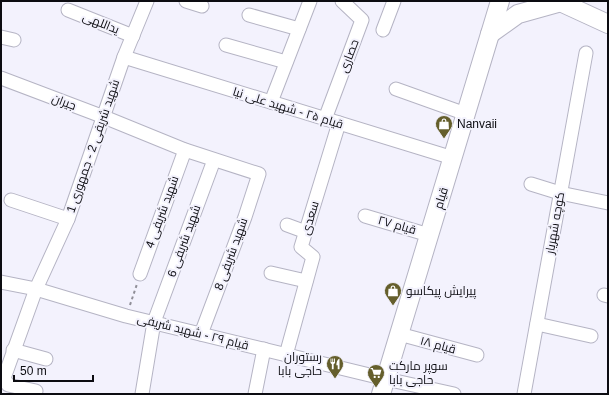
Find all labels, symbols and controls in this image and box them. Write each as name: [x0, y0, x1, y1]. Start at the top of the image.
street label: یداللهی: [81, 9, 122, 37]
street label: حصاری: [336, 37, 362, 75]
street label: شهید شریفی 2 - جمهوری 1: [64, 77, 122, 215]
street label: قیام ۲۵ - شهید علی نیا: [231, 85, 345, 132]
street label: جیران: [50, 91, 78, 113]
shop icon: Nanvaii: [434, 114, 454, 139]
place label: Nanvaii: [457, 117, 497, 131]
street label: شهید شریفی 4: [142, 174, 182, 250]
street label: قیام: [431, 185, 452, 211]
street label: کوچه شهریار: [542, 191, 569, 256]
street label: سعدی: [298, 199, 322, 237]
street label: شهید شریفی 6: [164, 203, 204, 279]
street label: قیام ۲۷: [376, 213, 418, 238]
street label: شهید شریفی 8: [211, 216, 251, 292]
shop icon: پیرایش پیکاسو: [383, 281, 403, 306]
place label: پیرایش پیکاسو: [406, 284, 477, 300]
street label: قیام ۲۹ - شهید شریفی: [136, 311, 250, 354]
street label: قیام ۱۸: [418, 334, 457, 357]
place label: رستوران حاجی بابا: [278, 350, 322, 378]
restaurant icon: رستوران حاجی بابا: [325, 354, 345, 379]
scale bar: [14, 357, 93, 383]
place label: سوپر مارکت حاجی بابا: [389, 359, 448, 387]
supermarket icon: سوپر مارکت حاجی بابا: [366, 363, 386, 388]
text: 50 m: [20, 364, 47, 378]

